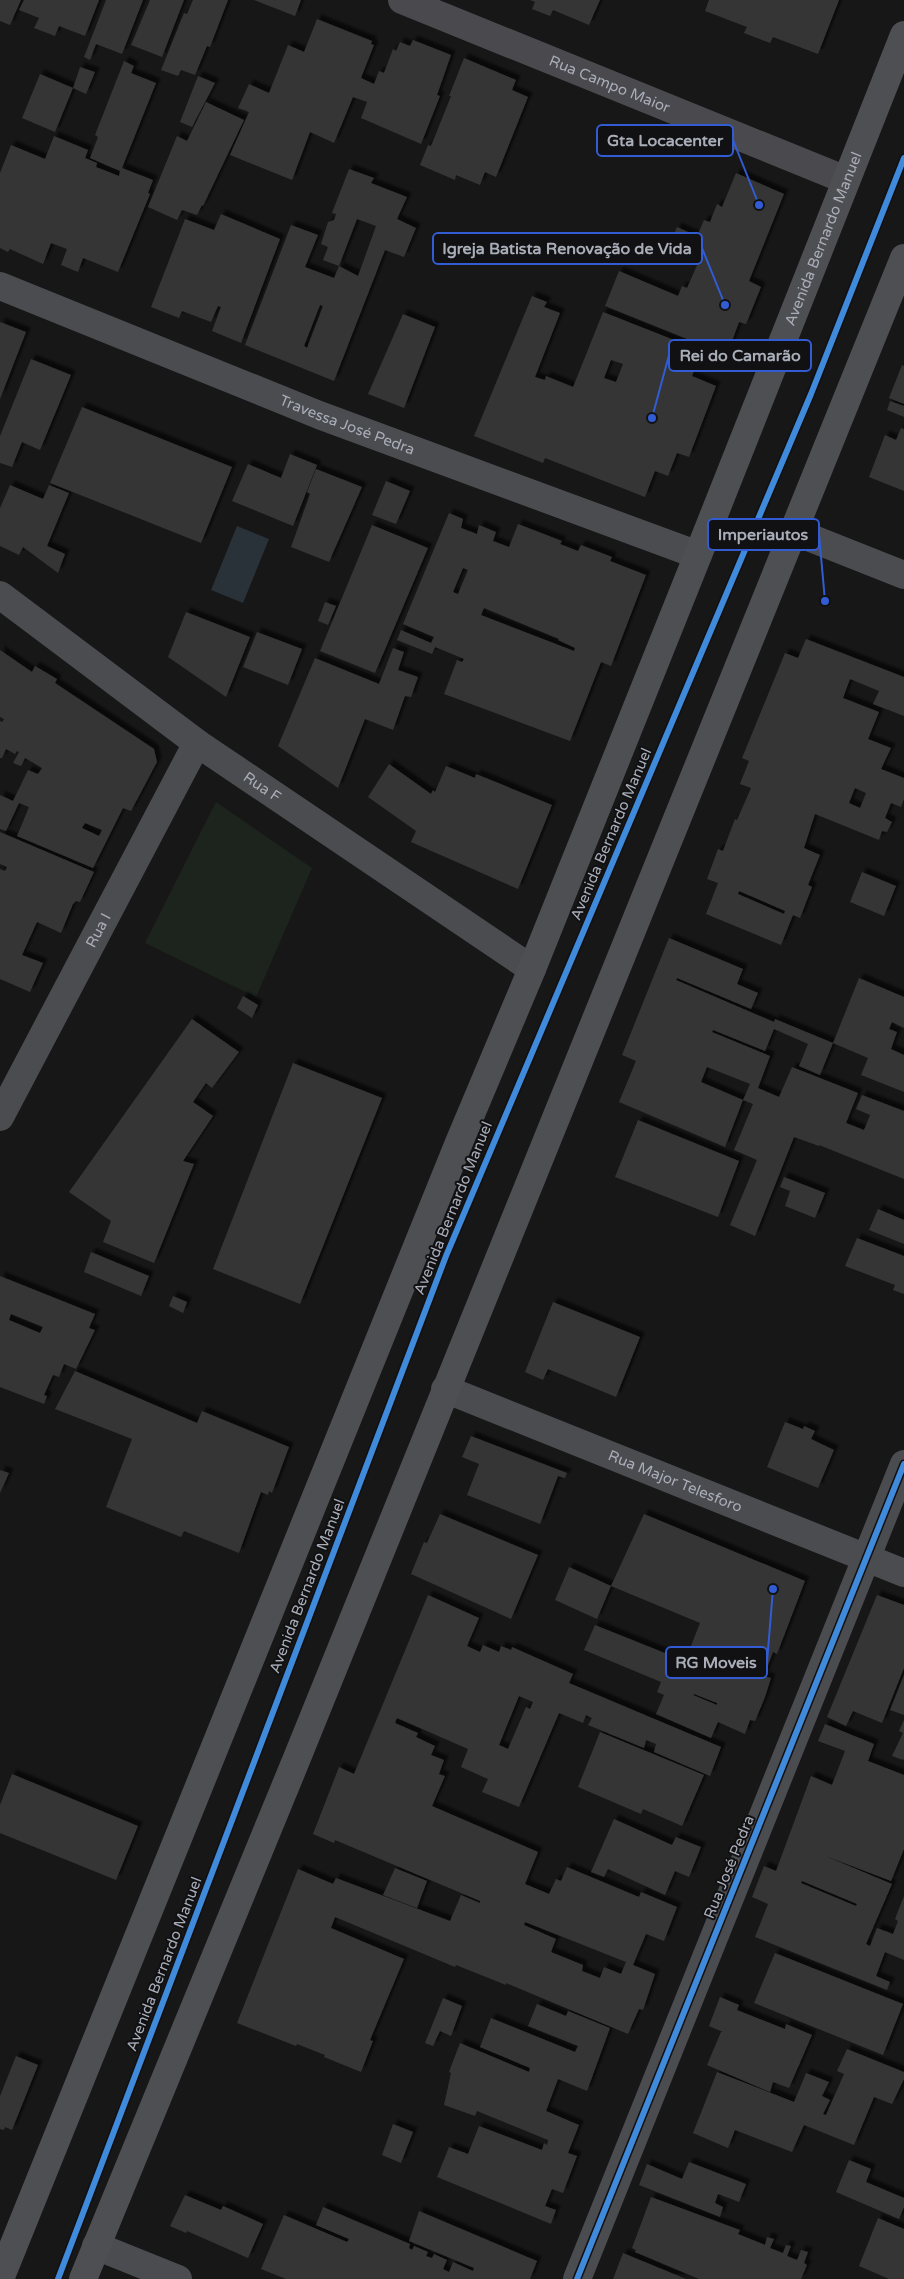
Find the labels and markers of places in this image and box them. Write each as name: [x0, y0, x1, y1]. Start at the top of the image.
callout: Gta Locacenter: [597, 125, 733, 156]
callout: Igreja Batista Renovação de Vida: [433, 233, 702, 264]
callout: Rei do Camarão: [669, 340, 811, 371]
callout: Imperiautos: [708, 519, 819, 550]
callout: RG Moveis: [666, 1647, 767, 1678]

